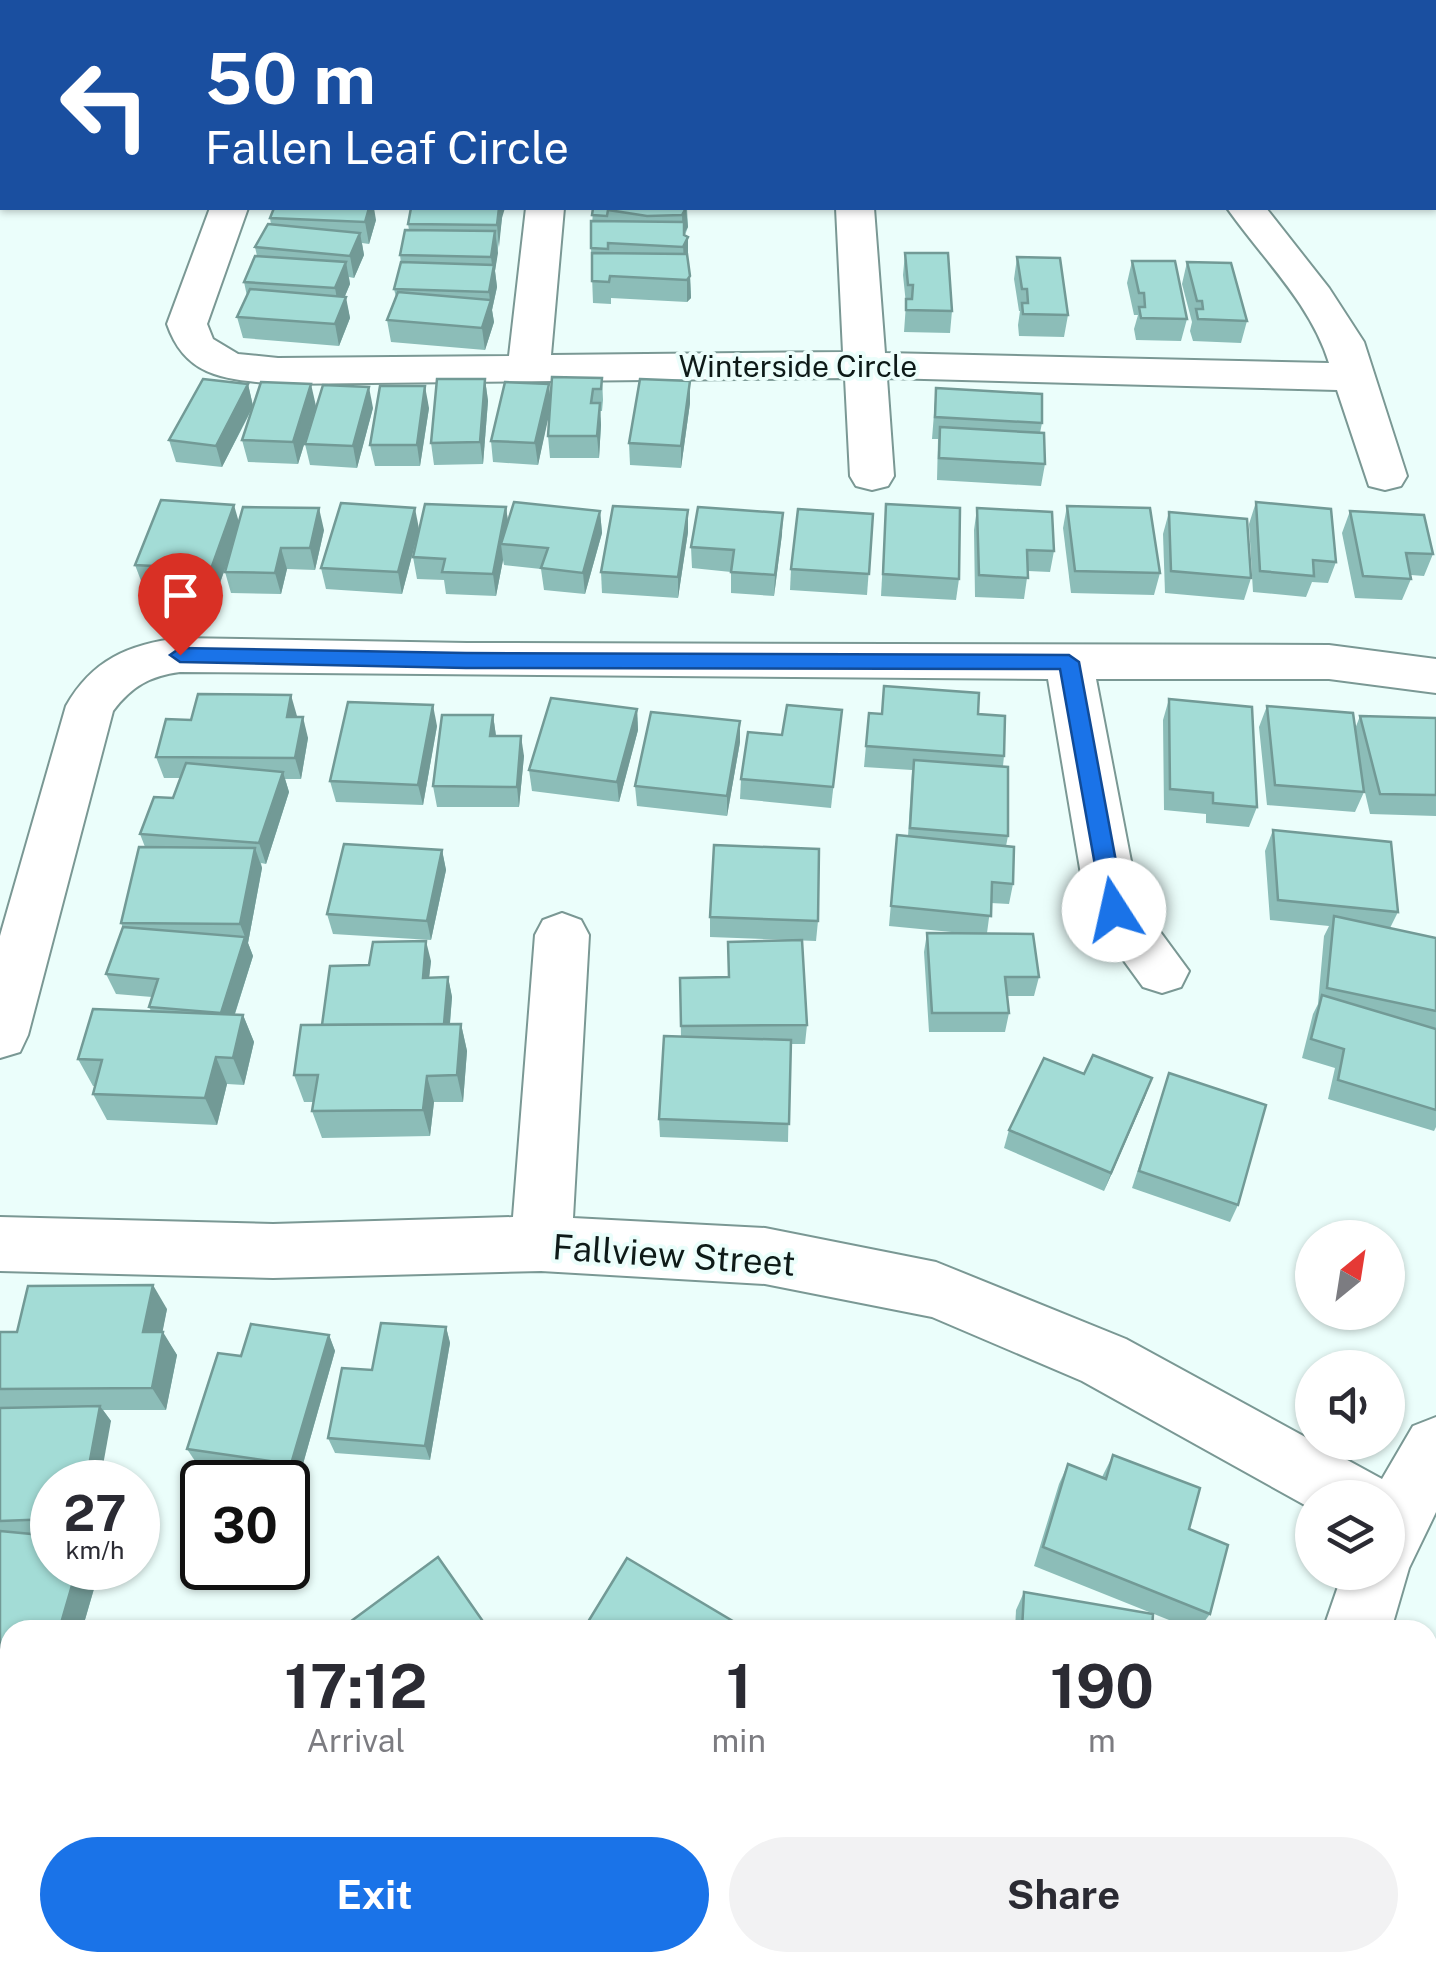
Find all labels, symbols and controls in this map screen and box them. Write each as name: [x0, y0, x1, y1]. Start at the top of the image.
text: 50 m: [205, 37, 376, 120]
icon: left: [40, 40, 170, 170]
text: Fallen Leaf Circle: [205, 121, 569, 174]
street label: Winterside Circle: [679, 348, 917, 384]
pin: [138, 553, 223, 656]
icon: arrive: [153, 568, 208, 623]
position arrow: [1062, 858, 1166, 962]
north arrow: [1295, 1220, 1405, 1330]
map controls: [1295, 1220, 1405, 1590]
street label: Fallview Street: [551, 1226, 797, 1284]
button: sound: [1295, 1350, 1405, 1460]
speed limit sign: 30: [180, 1460, 310, 1590]
button: layers: [1295, 1480, 1405, 1590]
text: 27: [63, 1483, 127, 1542]
text: km/h: [66, 1535, 124, 1565]
text: 17:12: [284, 1651, 427, 1722]
text: 1: [726, 1651, 752, 1722]
text: 190: [1050, 1651, 1154, 1722]
text: Arrival: [306, 1722, 405, 1759]
text: min: [712, 1722, 766, 1759]
text: m: [1088, 1722, 1116, 1759]
button: Exit: [40, 1837, 709, 1952]
button: Share: [729, 1837, 1398, 1952]

